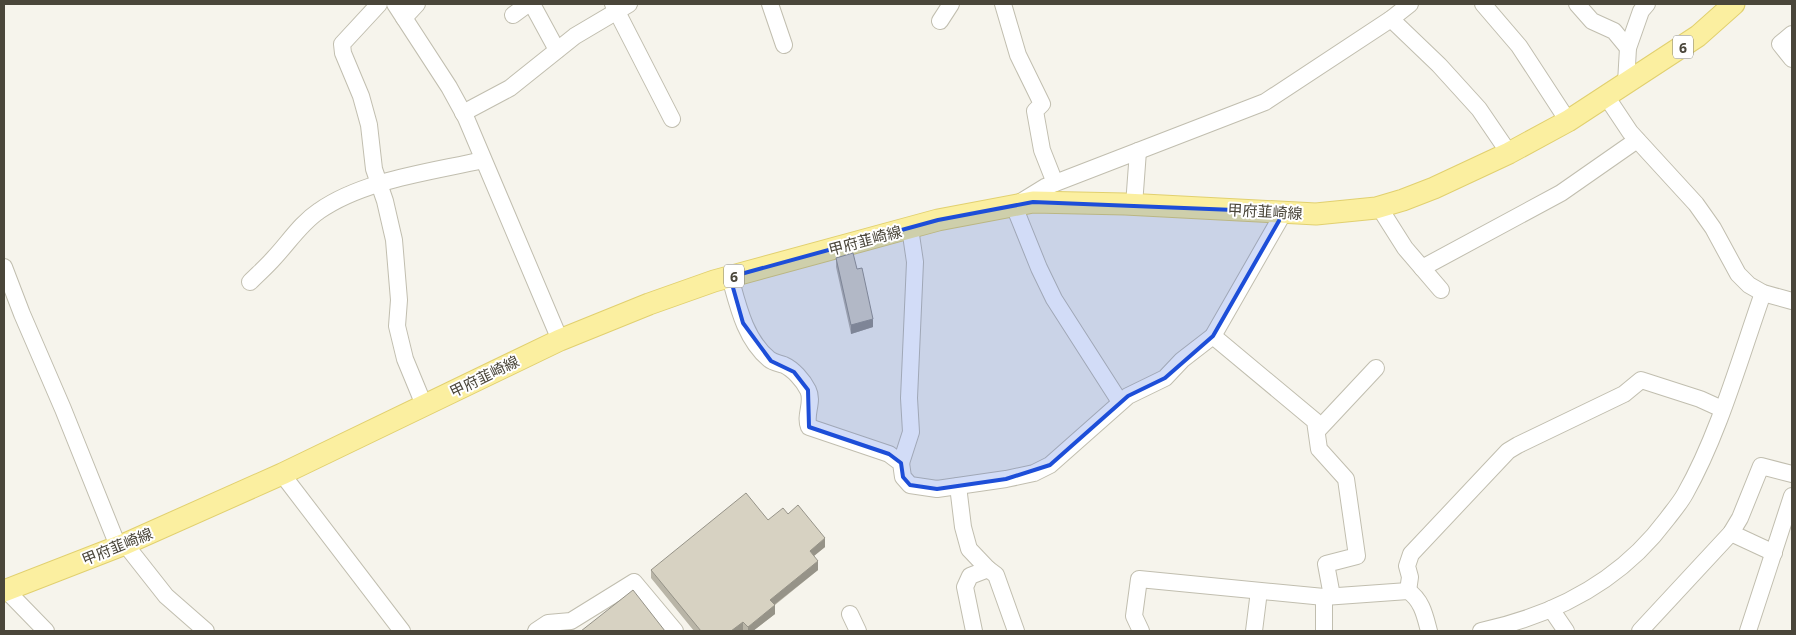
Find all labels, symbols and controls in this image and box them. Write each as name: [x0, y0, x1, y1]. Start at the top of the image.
road number: 6: [1673, 36, 1693, 58]
street label: 甲府韮崎線: [1227, 199, 1303, 223]
street label: 甲府韮崎線: [826, 221, 904, 259]
road number: 6: [724, 264, 744, 288]
street label: 甲府韮崎線: [446, 351, 522, 401]
street label: 甲府韮崎線: [78, 523, 156, 569]

